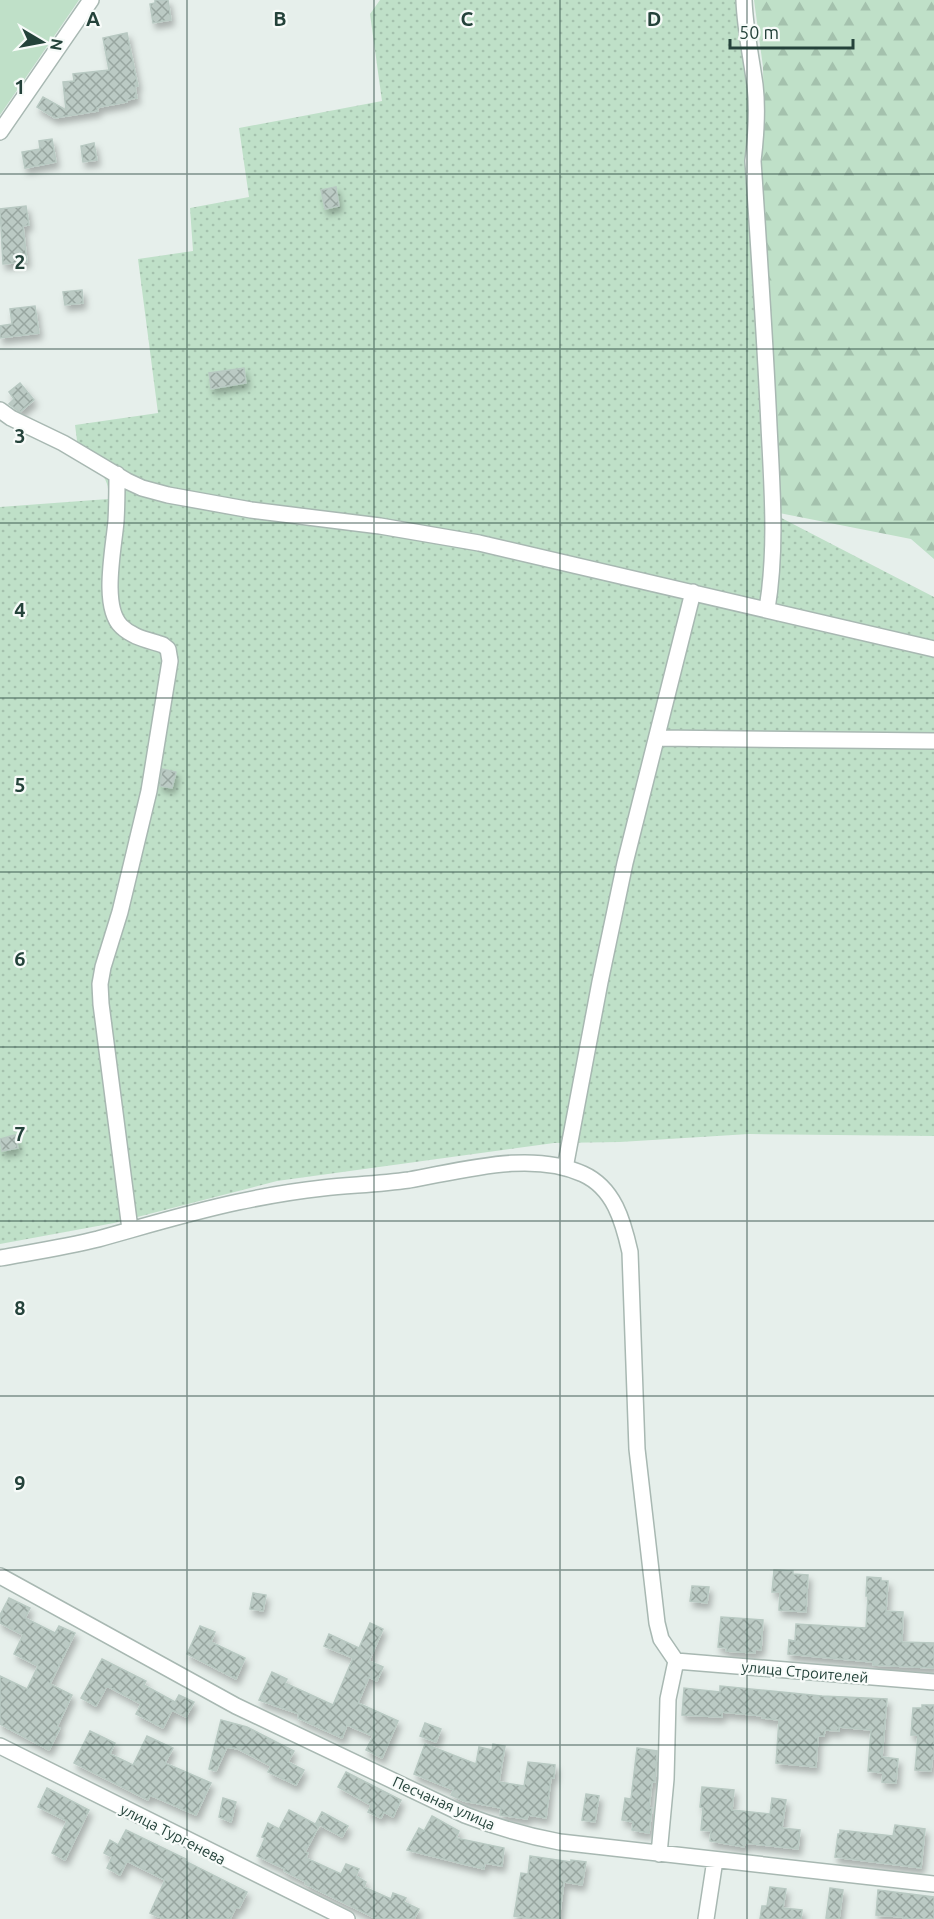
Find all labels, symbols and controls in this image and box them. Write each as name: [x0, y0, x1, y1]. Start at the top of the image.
text: A: [86, 7, 100, 30]
text: B: [273, 7, 287, 30]
text: C: [461, 7, 474, 30]
text: D: [647, 7, 661, 30]
north arrow: [12, 12, 72, 72]
scale bar: [730, 12, 853, 50]
text: 50 m: [739, 22, 779, 42]
text: N: [47, 37, 67, 52]
text: 1: [14, 75, 26, 98]
text: 2: [14, 250, 26, 273]
text: 3: [14, 424, 26, 447]
text: 4: [14, 598, 26, 621]
text: 5: [14, 773, 26, 796]
text: 6: [14, 947, 26, 970]
text: 7: [14, 1122, 26, 1145]
text: 8: [14, 1296, 26, 1319]
text: 9: [14, 1471, 26, 1494]
street label: улица Строителей: [741, 1658, 869, 1686]
street label: Песчаная улица: [390, 1773, 498, 1833]
street label: улица Тургенева: [117, 1800, 229, 1868]

